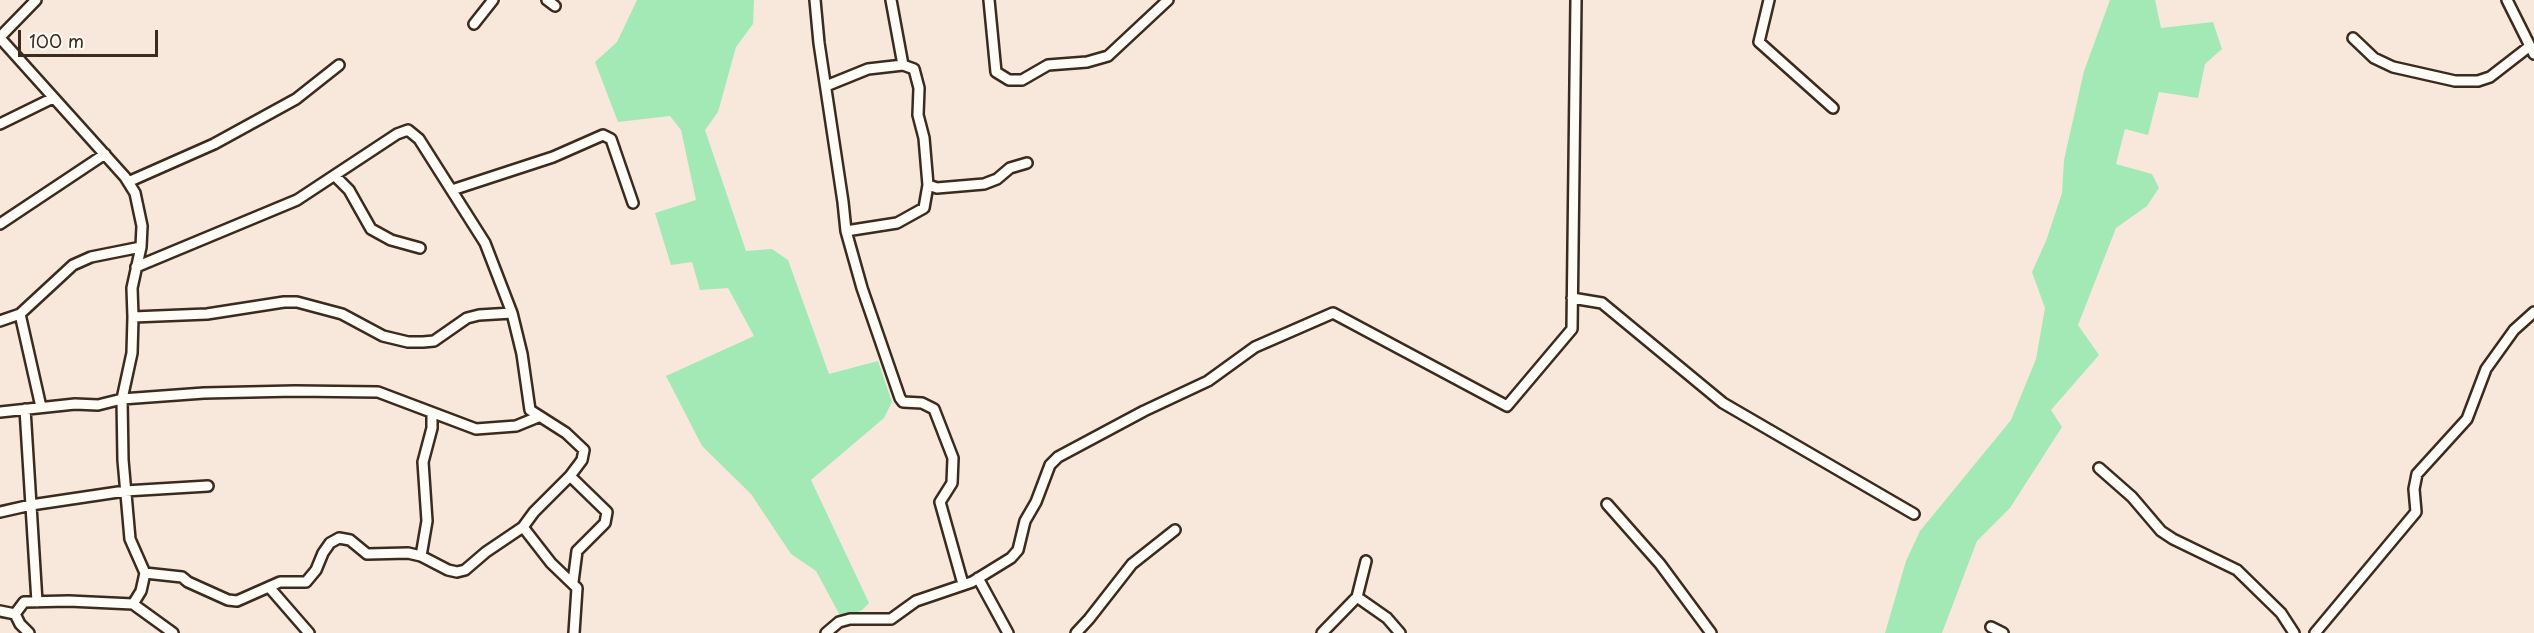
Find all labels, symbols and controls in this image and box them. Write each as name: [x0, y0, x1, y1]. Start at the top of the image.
scale bar: [21, 18, 160, 56]
text: 100 m: [29, 27, 84, 54]

